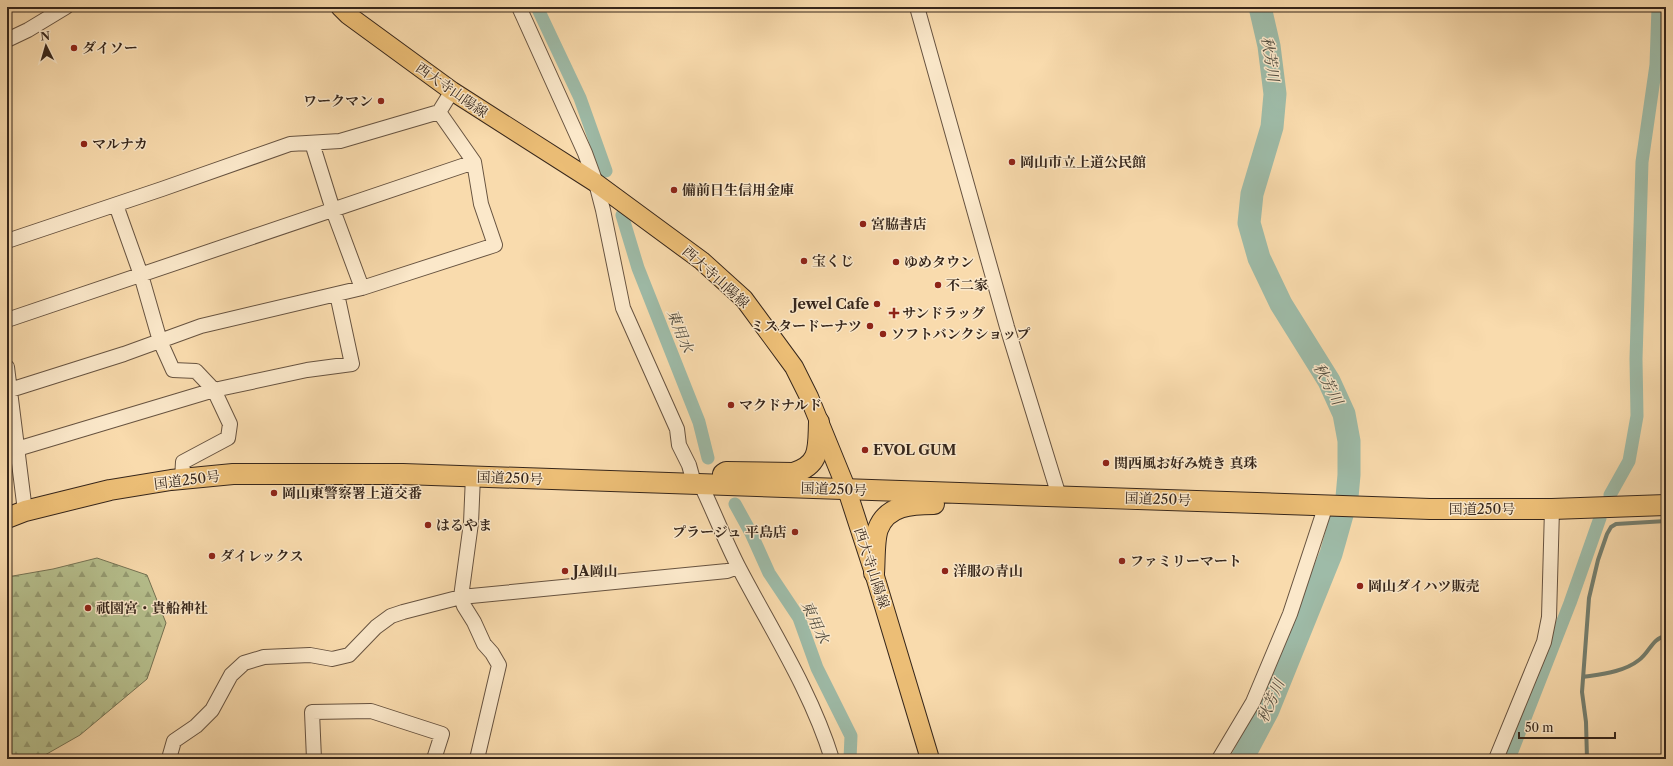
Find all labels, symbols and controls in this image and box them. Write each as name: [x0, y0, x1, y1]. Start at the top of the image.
north arrow: [26, 26, 66, 66]
text: N: [40, 29, 51, 43]
water label: 秋芳川: [1258, 35, 1284, 85]
place label: ダイソー: [82, 39, 138, 57]
marker: ダイソー: [69, 43, 79, 53]
street label: 西大寺山陽線: [412, 59, 492, 121]
place label: ワークマン: [303, 92, 373, 110]
marker: ワークマン: [376, 96, 386, 106]
place label: マルナカ: [92, 135, 148, 153]
marker: マルナカ: [79, 139, 89, 149]
place label: 岡山市立上道公民館: [1020, 153, 1146, 171]
marker: 岡山市立上道公民館: [1007, 157, 1017, 167]
place label: 備前日生信用金庫: [682, 181, 794, 199]
marker: 備前日生信用金庫: [669, 185, 679, 195]
place label: 宮脇書店: [871, 215, 927, 233]
marker: 宮脇書店: [858, 219, 868, 229]
street label: 西大寺山陽線: [679, 242, 753, 312]
place label: 宝くじ: [812, 252, 854, 270]
place label: ゆめタウン: [904, 253, 974, 271]
marker: 宝くじ: [799, 256, 809, 266]
marker: ゆめタウン: [891, 257, 901, 267]
place label: 不二家: [946, 276, 988, 294]
marker: 不二家: [933, 280, 943, 290]
place label: Jewel Cafe: [789, 295, 869, 313]
marker: Jewel Cafe: [872, 299, 882, 309]
place label: サンドラッグ: [902, 304, 985, 322]
water label: 東用水: [663, 306, 698, 357]
marker: サンドラッグ: [889, 308, 899, 318]
place label: ミスタードーナツ: [750, 317, 862, 335]
marker: ミスタードーナツ: [865, 321, 875, 331]
place label: ソフトバンクショップ: [891, 325, 1030, 343]
marker: ソフトバンクショップ: [878, 329, 888, 339]
water label: 秋芳川: [1309, 359, 1348, 410]
place label: マクドナルド: [739, 396, 822, 414]
marker: マクドナルド: [726, 400, 736, 410]
place label: EVOL GUM: [873, 441, 956, 459]
marker: EVOL GUM: [860, 445, 870, 455]
place label: 関西風お好み焼き 真珠: [1114, 454, 1258, 472]
marker: 関西風お好み焼き 真珠: [1101, 458, 1111, 468]
street label: 国道250号: [153, 467, 221, 493]
street label: 国道250号: [476, 468, 544, 488]
street label: 国道250号: [800, 479, 868, 499]
place label: 岡山東警察署上道交番: [282, 484, 422, 502]
marker: 岡山東警察署上道交番: [269, 488, 279, 498]
street label: 国道250号: [1124, 489, 1192, 509]
street label: 国道250号: [1449, 500, 1515, 518]
place label: はるやま: [436, 516, 492, 534]
marker: はるやま: [423, 520, 433, 530]
place label: プラージュ 平島店: [672, 523, 787, 541]
street label: 西大寺山陽線: [850, 525, 894, 611]
marker: プラージュ 平島店: [790, 527, 800, 537]
place label: ダイレックス: [220, 547, 303, 565]
marker: ダイレックス: [207, 551, 217, 561]
place label: ファミリーマート: [1130, 552, 1242, 570]
marker: ファミリーマート: [1117, 556, 1127, 566]
place label: JA岡山: [570, 562, 617, 580]
place label: 洋服の青山: [953, 562, 1023, 580]
marker: JA岡山: [560, 566, 570, 576]
marker: 洋服の青山: [940, 566, 950, 576]
place label: 岡山ダイハツ販売: [1368, 577, 1479, 595]
marker: 岡山ダイハツ販売: [1355, 581, 1365, 591]
water label: 東用水: [797, 597, 834, 648]
place label: 祇園宮・貴船神社: [96, 599, 208, 617]
marker: 祇園宮・貴船神社: [83, 603, 93, 613]
water label: 秋芳川: [1253, 675, 1289, 725]
scale bar: [1519, 714, 1615, 740]
text: 50 m: [1525, 720, 1554, 735]

